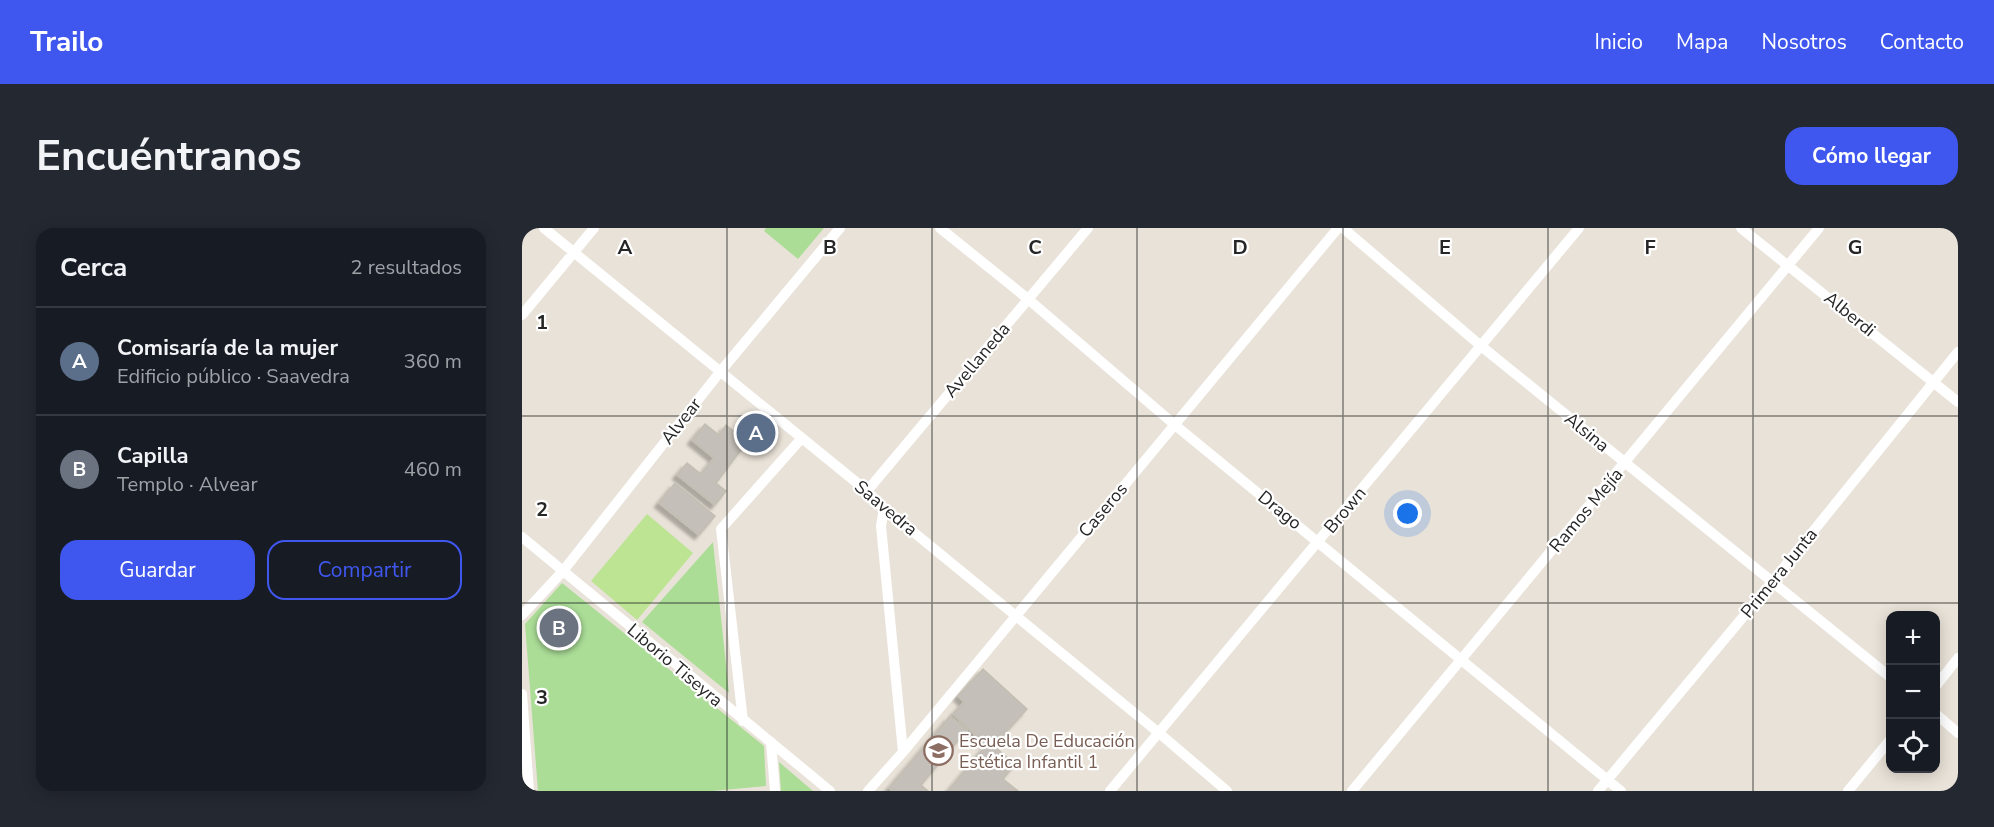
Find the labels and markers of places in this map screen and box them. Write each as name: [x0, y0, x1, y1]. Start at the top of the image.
pin: A: [736, 410, 776, 456]
pin: B: [540, 606, 579, 650]
place label: Escuela De Educación Estética Infantil 1: [959, 729, 1135, 774]
school or university icon: Escuela De Educación Estética Infantil 1: [922, 735, 954, 767]

